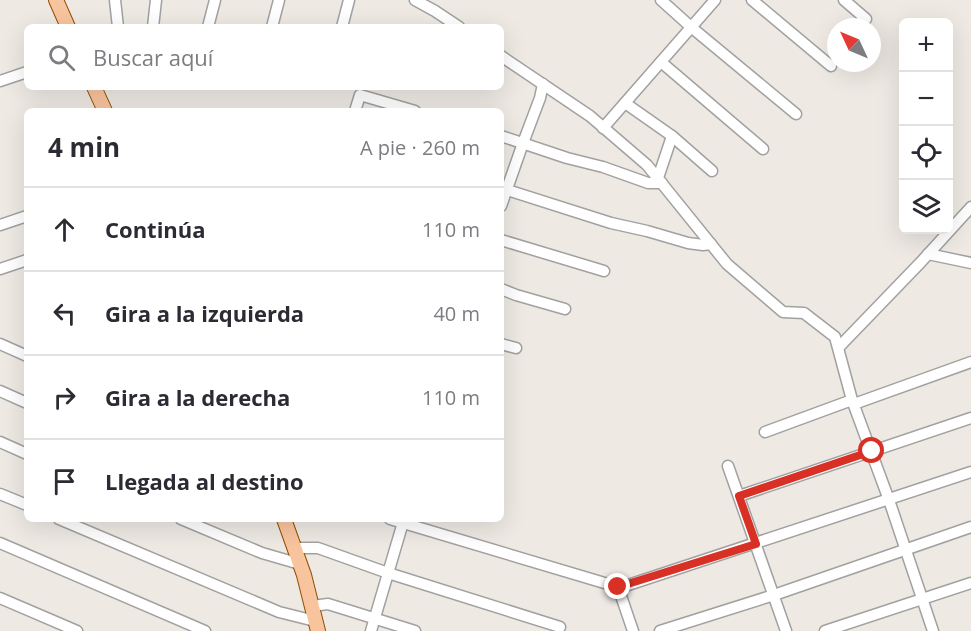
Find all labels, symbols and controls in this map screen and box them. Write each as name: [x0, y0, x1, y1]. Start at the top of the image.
north arrow: [827, 18, 881, 72]
map controls: [899, 18, 953, 234]
button: +: [899, 18, 953, 72]
search box: [24, 24, 504, 90]
icon: search: [45, 41, 78, 74]
text: Buscar aquí: [93, 42, 213, 72]
button: −: [899, 72, 953, 126]
button: locate: [899, 126, 953, 180]
text: 4 min: [48, 129, 120, 165]
text: A pie · 260 m: [360, 134, 480, 161]
button: layers: [899, 180, 953, 234]
icon: ahead: [48, 213, 81, 246]
text: Continúa: [105, 214, 206, 244]
text: 110 m: [422, 216, 480, 243]
icon: left: [48, 297, 81, 330]
text: Gira a la izquierda: [105, 298, 304, 328]
text: 40 m: [433, 300, 480, 327]
icon: right: [48, 381, 81, 414]
text: Gira a la derecha: [105, 382, 290, 412]
text: 110 m: [422, 384, 480, 411]
route start: [858, 437, 884, 463]
icon: arrive: [48, 465, 81, 498]
text: Llegada al destino: [105, 466, 304, 496]
route end: [604, 573, 630, 599]

